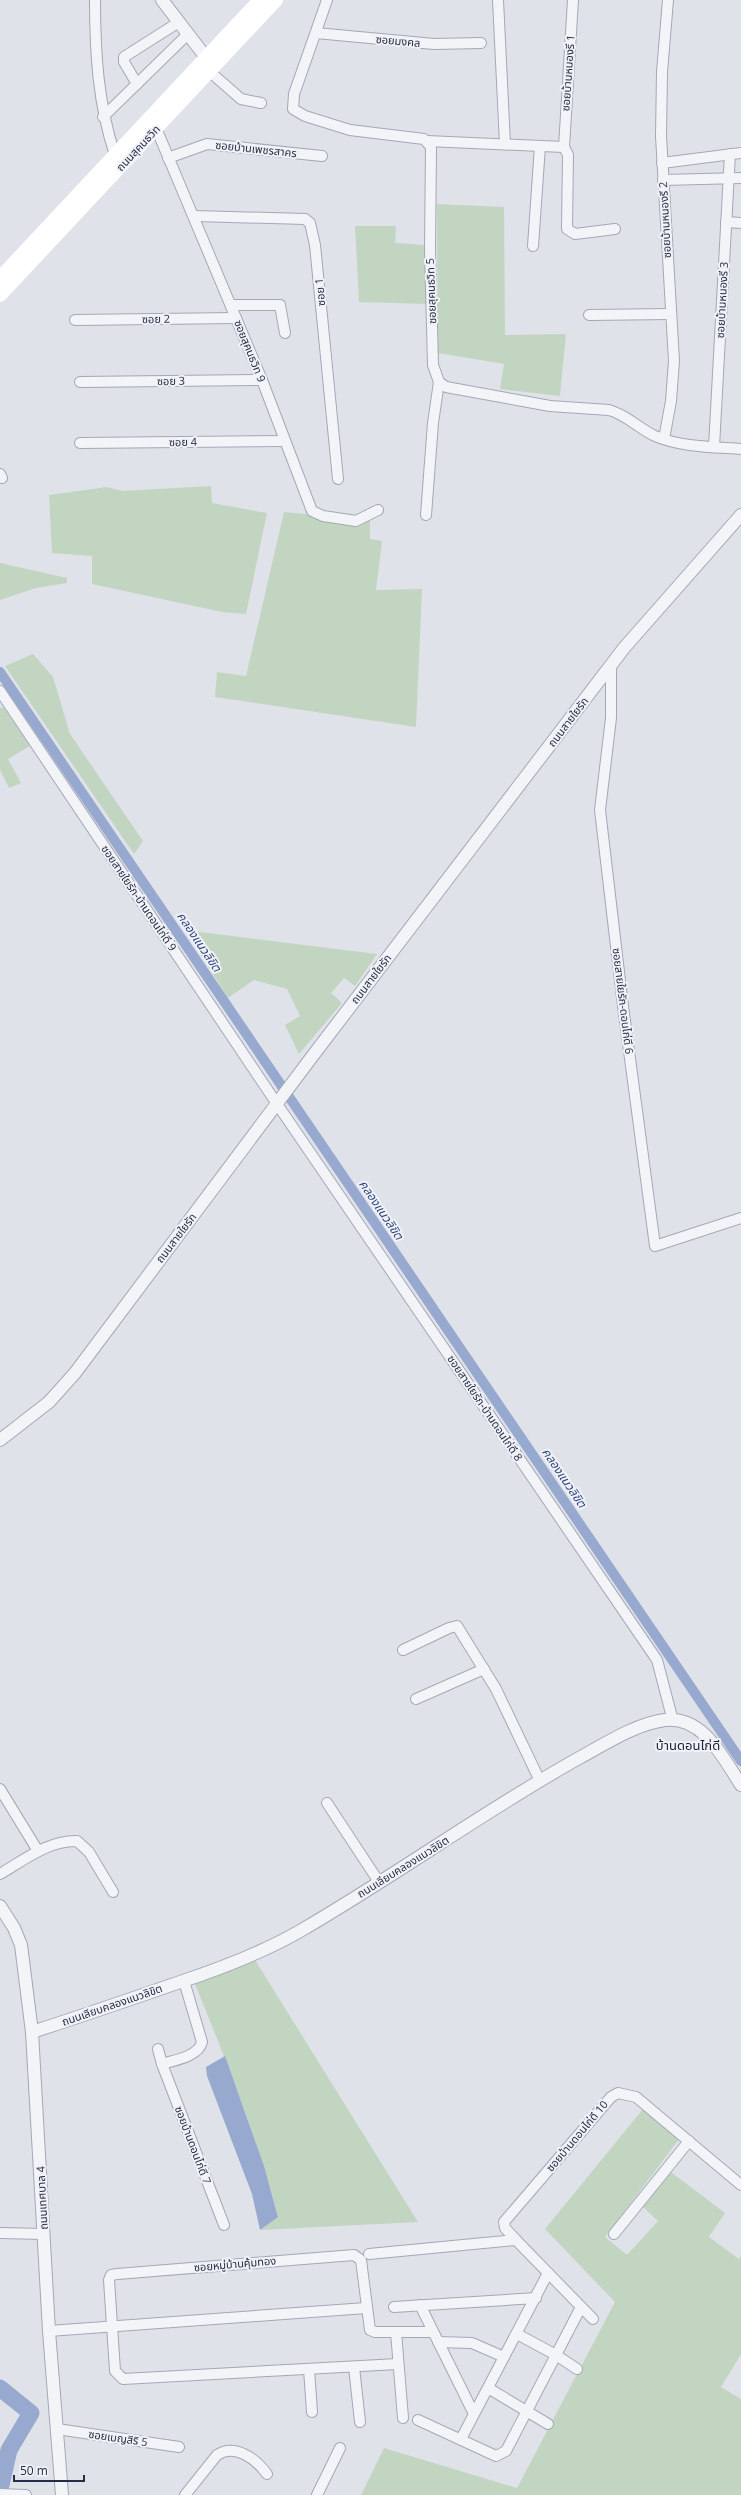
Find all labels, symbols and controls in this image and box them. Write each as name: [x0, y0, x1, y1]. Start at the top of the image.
street label: ซอยมงคล: [375, 31, 421, 50]
street label: ซอยบ้านหนองรี 1: [557, 34, 578, 112]
street label: ถนนสุคนธวิท: [112, 121, 163, 174]
street label: ซอยบ้านเพชรสาคร: [215, 137, 298, 160]
street label: ซอยบ้านหนองรี 2: [655, 181, 674, 259]
street label: ซอยสุคนธวิท 5: [422, 258, 439, 324]
street label: ซอยบ้านหนองรี 3: [712, 261, 731, 339]
street label: ซอย 1: [311, 277, 328, 307]
street label: ซอย 2: [142, 311, 170, 326]
street label: ซอยสุคนธวิท 9: [231, 317, 270, 384]
street label: ซอย 3: [157, 373, 185, 388]
street label: ซอย 4: [169, 434, 198, 449]
street label: ถนนสายใยรัก: [544, 694, 591, 750]
street label: ซอยสายใยรัก-บ้านดอนไก่ดี 9: [98, 842, 180, 954]
water label: คลองแนวลิขิต: [173, 909, 226, 976]
street label: ซอยสายใยรัก-ดอนไก่ดี 6: [610, 947, 637, 1055]
street label: ถนนสายใยรัก: [347, 951, 394, 1007]
water label: คลองแนวลิขิต: [355, 1177, 408, 1244]
street label: ถนนสายใยรัก: [152, 1210, 199, 1266]
street label: ซอยสายใยรัก-บ้านดอนไก่ดี 8: [444, 1352, 526, 1464]
water label: คลองแนวลิขิต: [538, 1445, 591, 1512]
district label: บ้านดอนไก่ดี: [656, 1736, 720, 1754]
street label: ถนนเลียบคลองแนวลิขิต: [354, 1832, 451, 1901]
street label: ถนนเลียบคลองแนวลิขิต: [59, 1980, 164, 2029]
street label: ซอยบ้านดอนไก่ดี 10: [542, 2097, 611, 2175]
street label: ซอยบ้านดอนไก่ดี 7: [172, 2104, 215, 2186]
street label: ถนนเทศบาล 4: [32, 2165, 51, 2230]
street label: ซอยหมู่บ้านคุ้มทอง: [193, 2252, 277, 2275]
street label: ซอยเบญสิริ 5: [88, 2426, 149, 2449]
scale bar: [14, 2457, 84, 2483]
text: 50 m: [20, 2462, 48, 2479]

